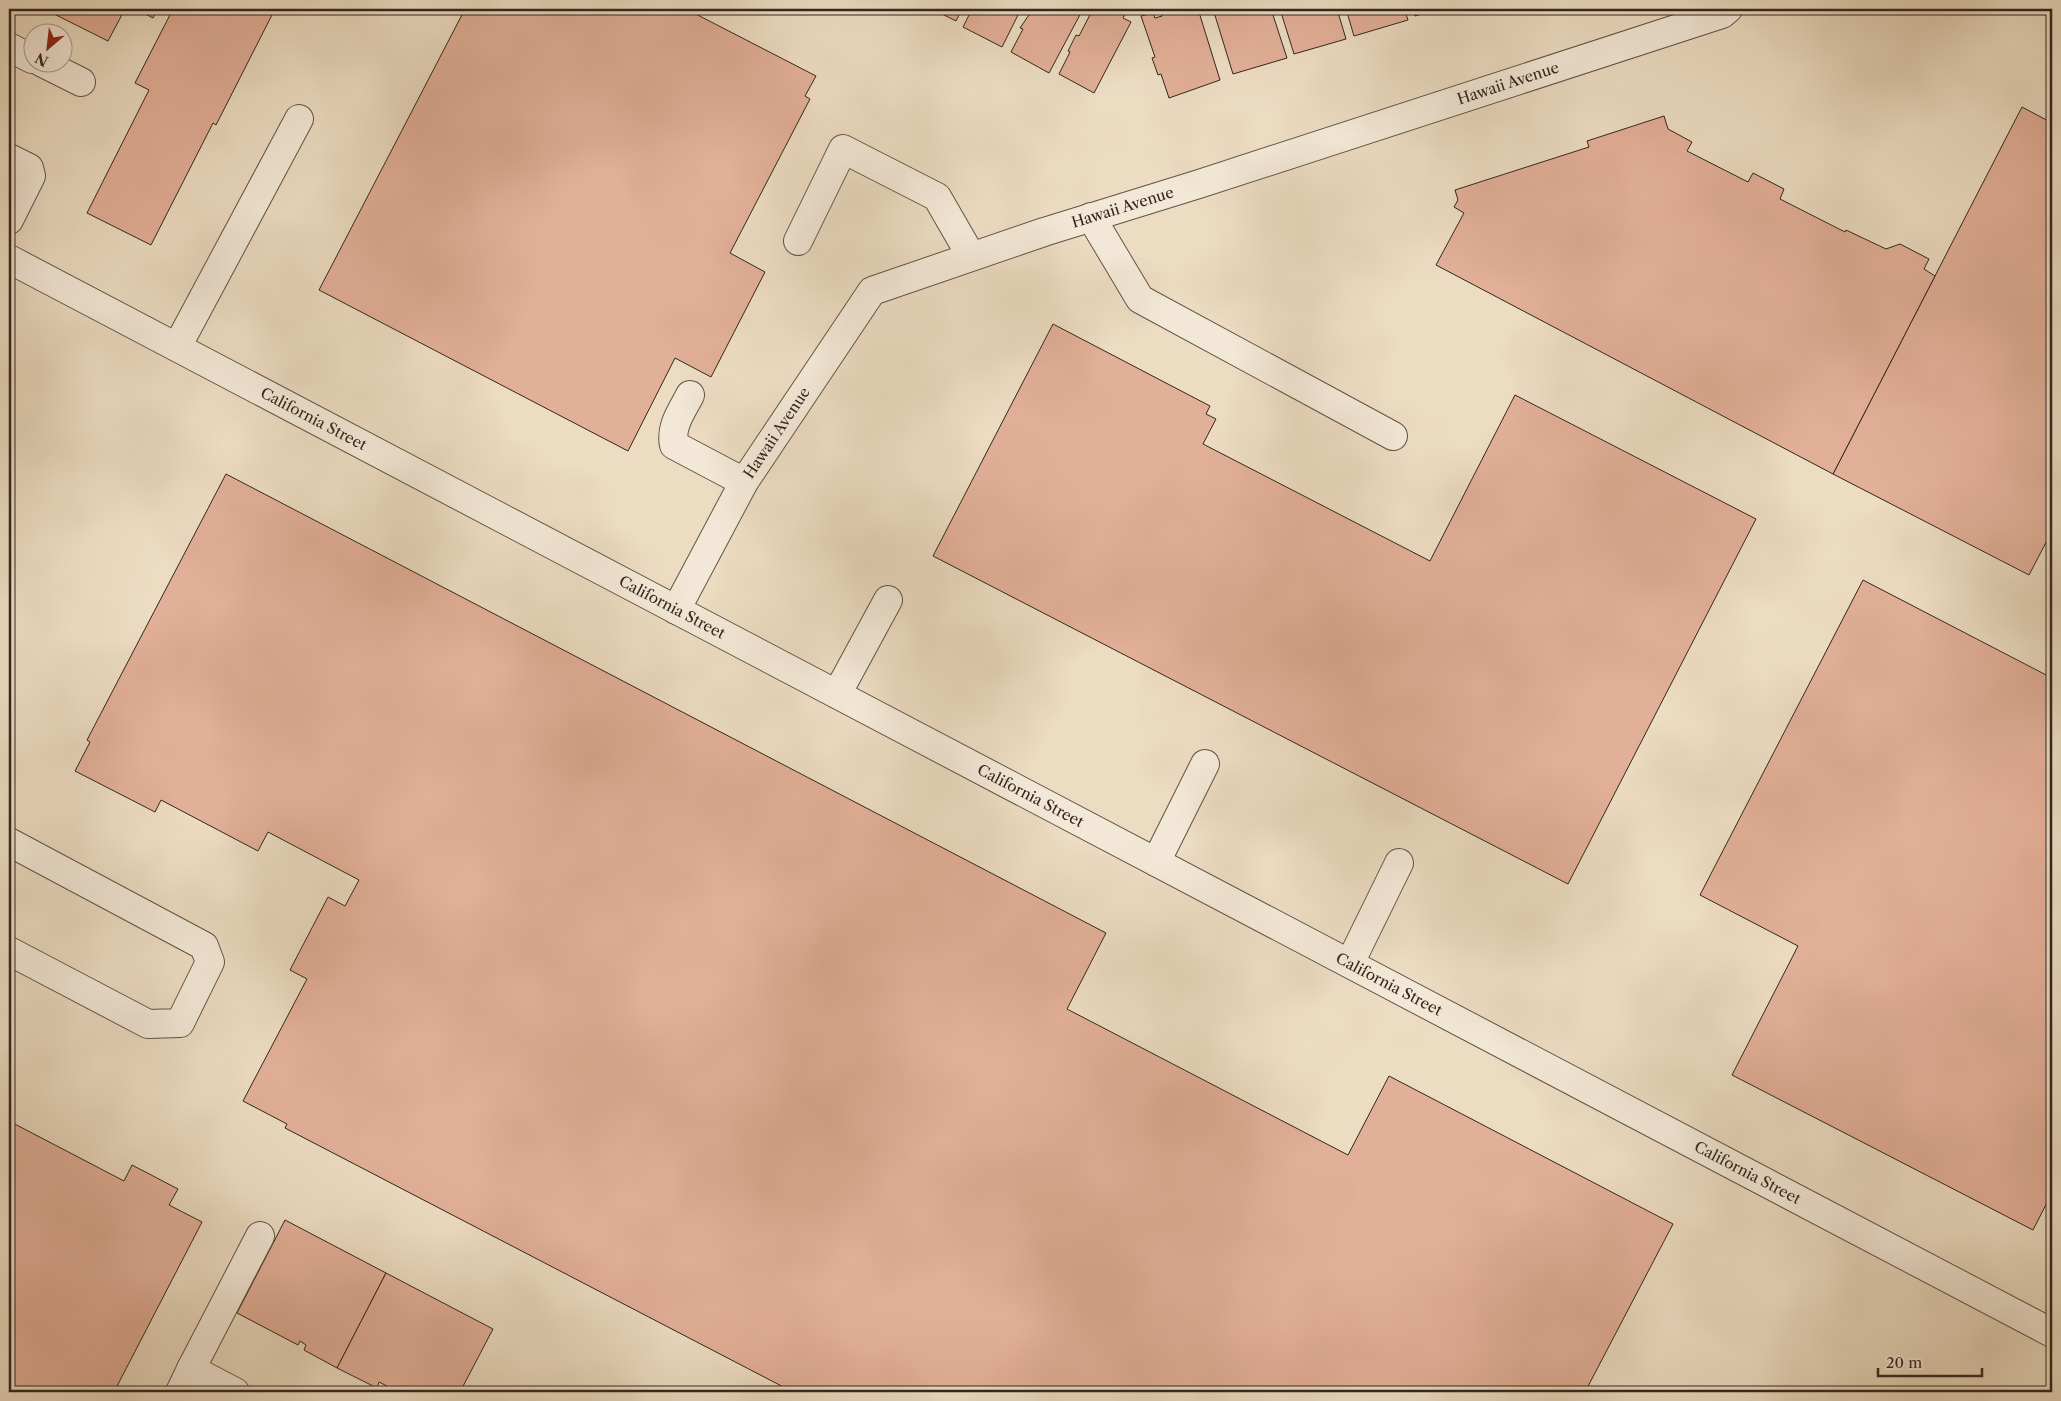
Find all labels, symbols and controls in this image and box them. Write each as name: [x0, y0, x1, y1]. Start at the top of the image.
north arrow: [22, 22, 72, 72]
text: N: [32, 49, 51, 70]
street label: Hawaii Avenue: [1455, 58, 1561, 108]
street label: Hawaii Avenue: [1069, 182, 1176, 232]
street label: California Street: [257, 383, 371, 455]
street label: Hawaii Avenue: [739, 383, 814, 482]
street label: California Street: [616, 571, 729, 643]
street label: California Street: [974, 760, 1088, 832]
street label: California Street: [1333, 948, 1446, 1020]
street label: California Street: [1691, 1137, 1805, 1209]
scale bar: [1878, 1346, 1982, 1378]
text: 20 m: [1886, 1353, 1922, 1372]

